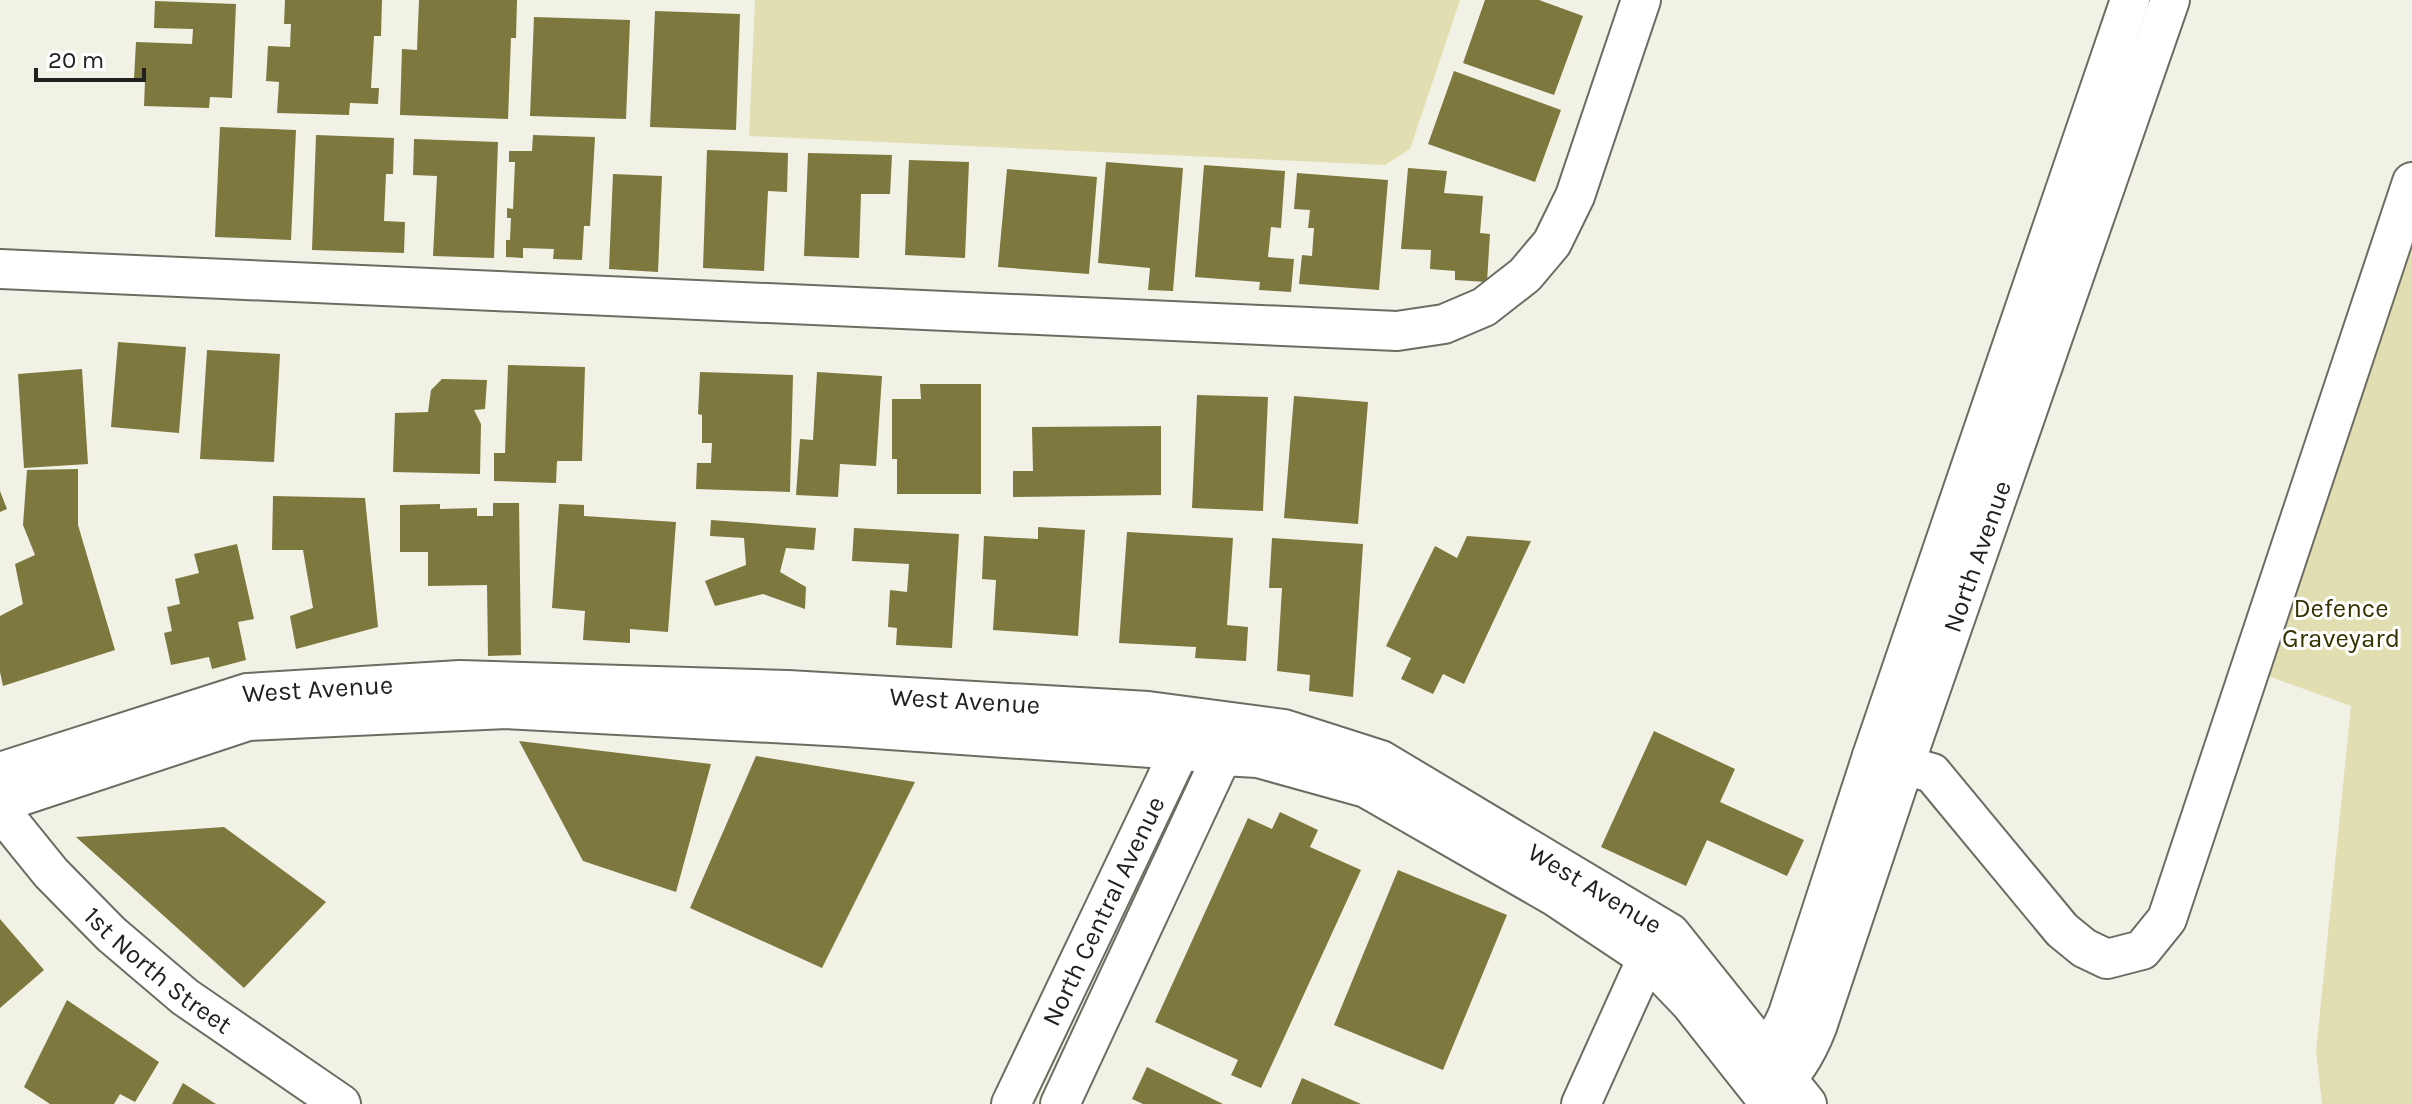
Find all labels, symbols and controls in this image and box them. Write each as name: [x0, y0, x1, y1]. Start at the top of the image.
scale bar: [36, 32, 144, 82]
text: 20 m: [48, 46, 104, 74]
street label: North Avenue: [1936, 476, 2018, 636]
park label: Defence Graveyard: [2282, 593, 2400, 654]
street label: West Avenue: [241, 669, 394, 709]
street label: West Avenue: [889, 680, 1041, 720]
street label: North Central Avenue: [1035, 791, 1171, 1031]
street label: West Avenue: [1522, 836, 1668, 940]
street label: 1st North Street: [78, 900, 238, 1040]

